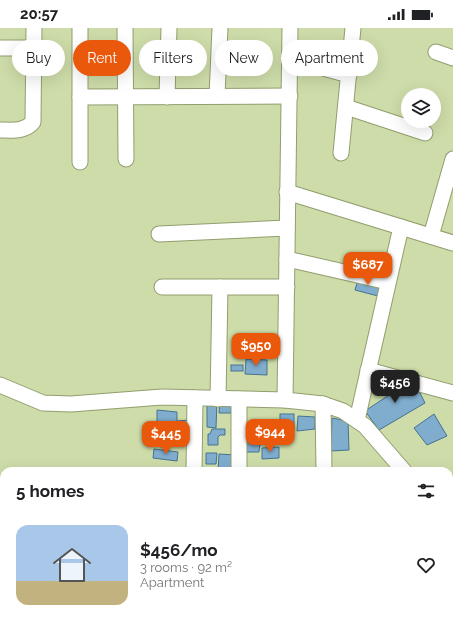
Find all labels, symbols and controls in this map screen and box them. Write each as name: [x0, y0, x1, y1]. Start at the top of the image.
text: 20:57: [20, 5, 58, 23]
chip: Buy: [12, 40, 65, 76]
chip: Rent: [73, 40, 131, 76]
chip: Filters: [139, 40, 207, 76]
chip: New: [215, 40, 273, 76]
chip: Apartment: [281, 40, 378, 76]
map controls: [401, 88, 441, 128]
button: layers: [401, 88, 441, 128]
pin: $687: [344, 252, 392, 286]
text: $687: [352, 257, 384, 272]
pin: $950: [232, 333, 280, 367]
text: $950: [240, 338, 272, 353]
pin: $456: [371, 370, 419, 404]
text: $456: [380, 375, 410, 390]
pin: $944: [246, 419, 294, 453]
pin: $445: [142, 421, 190, 455]
text: $944: [255, 424, 285, 439]
text: $445: [151, 426, 181, 441]
icon: filters: [415, 480, 437, 502]
text: 5 homes: [16, 481, 84, 501]
text: $456/mo: [140, 540, 218, 560]
icon: home: [48, 541, 96, 589]
icon: heart: [415, 554, 437, 576]
text: 3 rooms · 92 m²: [140, 560, 232, 575]
text: Apartment: [140, 575, 204, 590]

